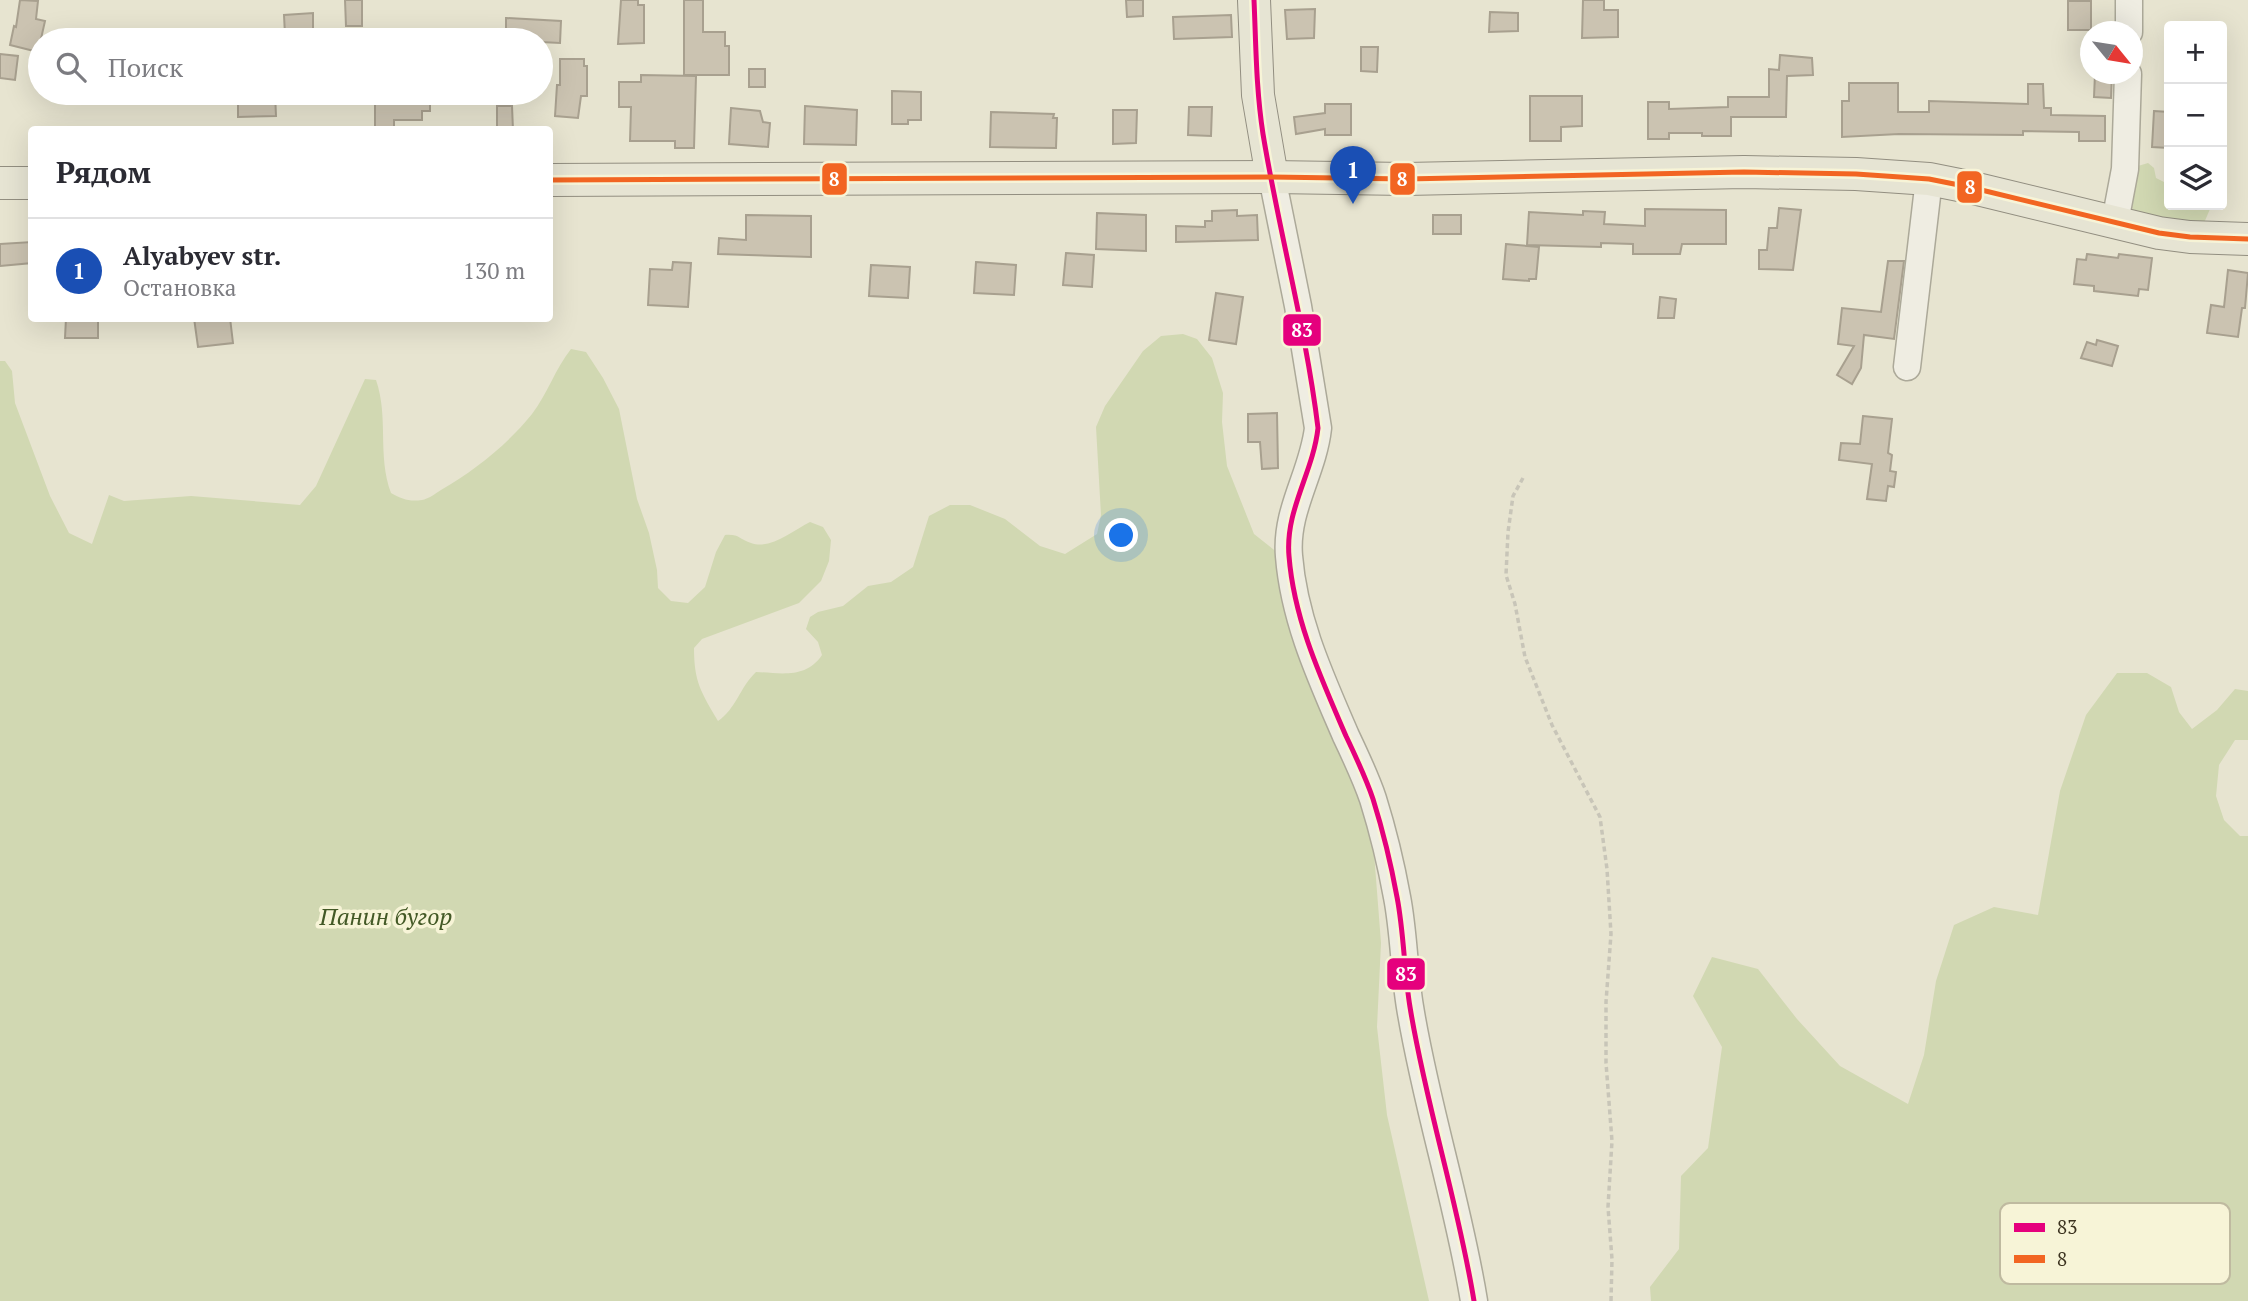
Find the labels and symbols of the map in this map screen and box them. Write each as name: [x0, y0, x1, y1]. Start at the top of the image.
north arrow: [2080, 21, 2143, 84]
pin: 1: [1330, 146, 1376, 204]
line badge: 8: [821, 162, 848, 196]
line badge: 8: [1389, 162, 1416, 196]
text: 8: [829, 166, 840, 191]
text: 8: [1397, 166, 1408, 191]
line badge: 8: [1956, 170, 1983, 204]
text: 8: [1965, 174, 1976, 199]
line badge: 83: [1282, 313, 1322, 347]
text: 83: [1291, 317, 1313, 342]
your location: [1104, 518, 1138, 552]
park label: Панин бугор: [319, 900, 452, 932]
line badge: 83: [1386, 957, 1426, 991]
text: 83: [1395, 961, 1417, 986]
legend: [2000, 1203, 2230, 1284]
text: 83: [2057, 1214, 2077, 1239]
text: 8: [2057, 1246, 2067, 1271]

